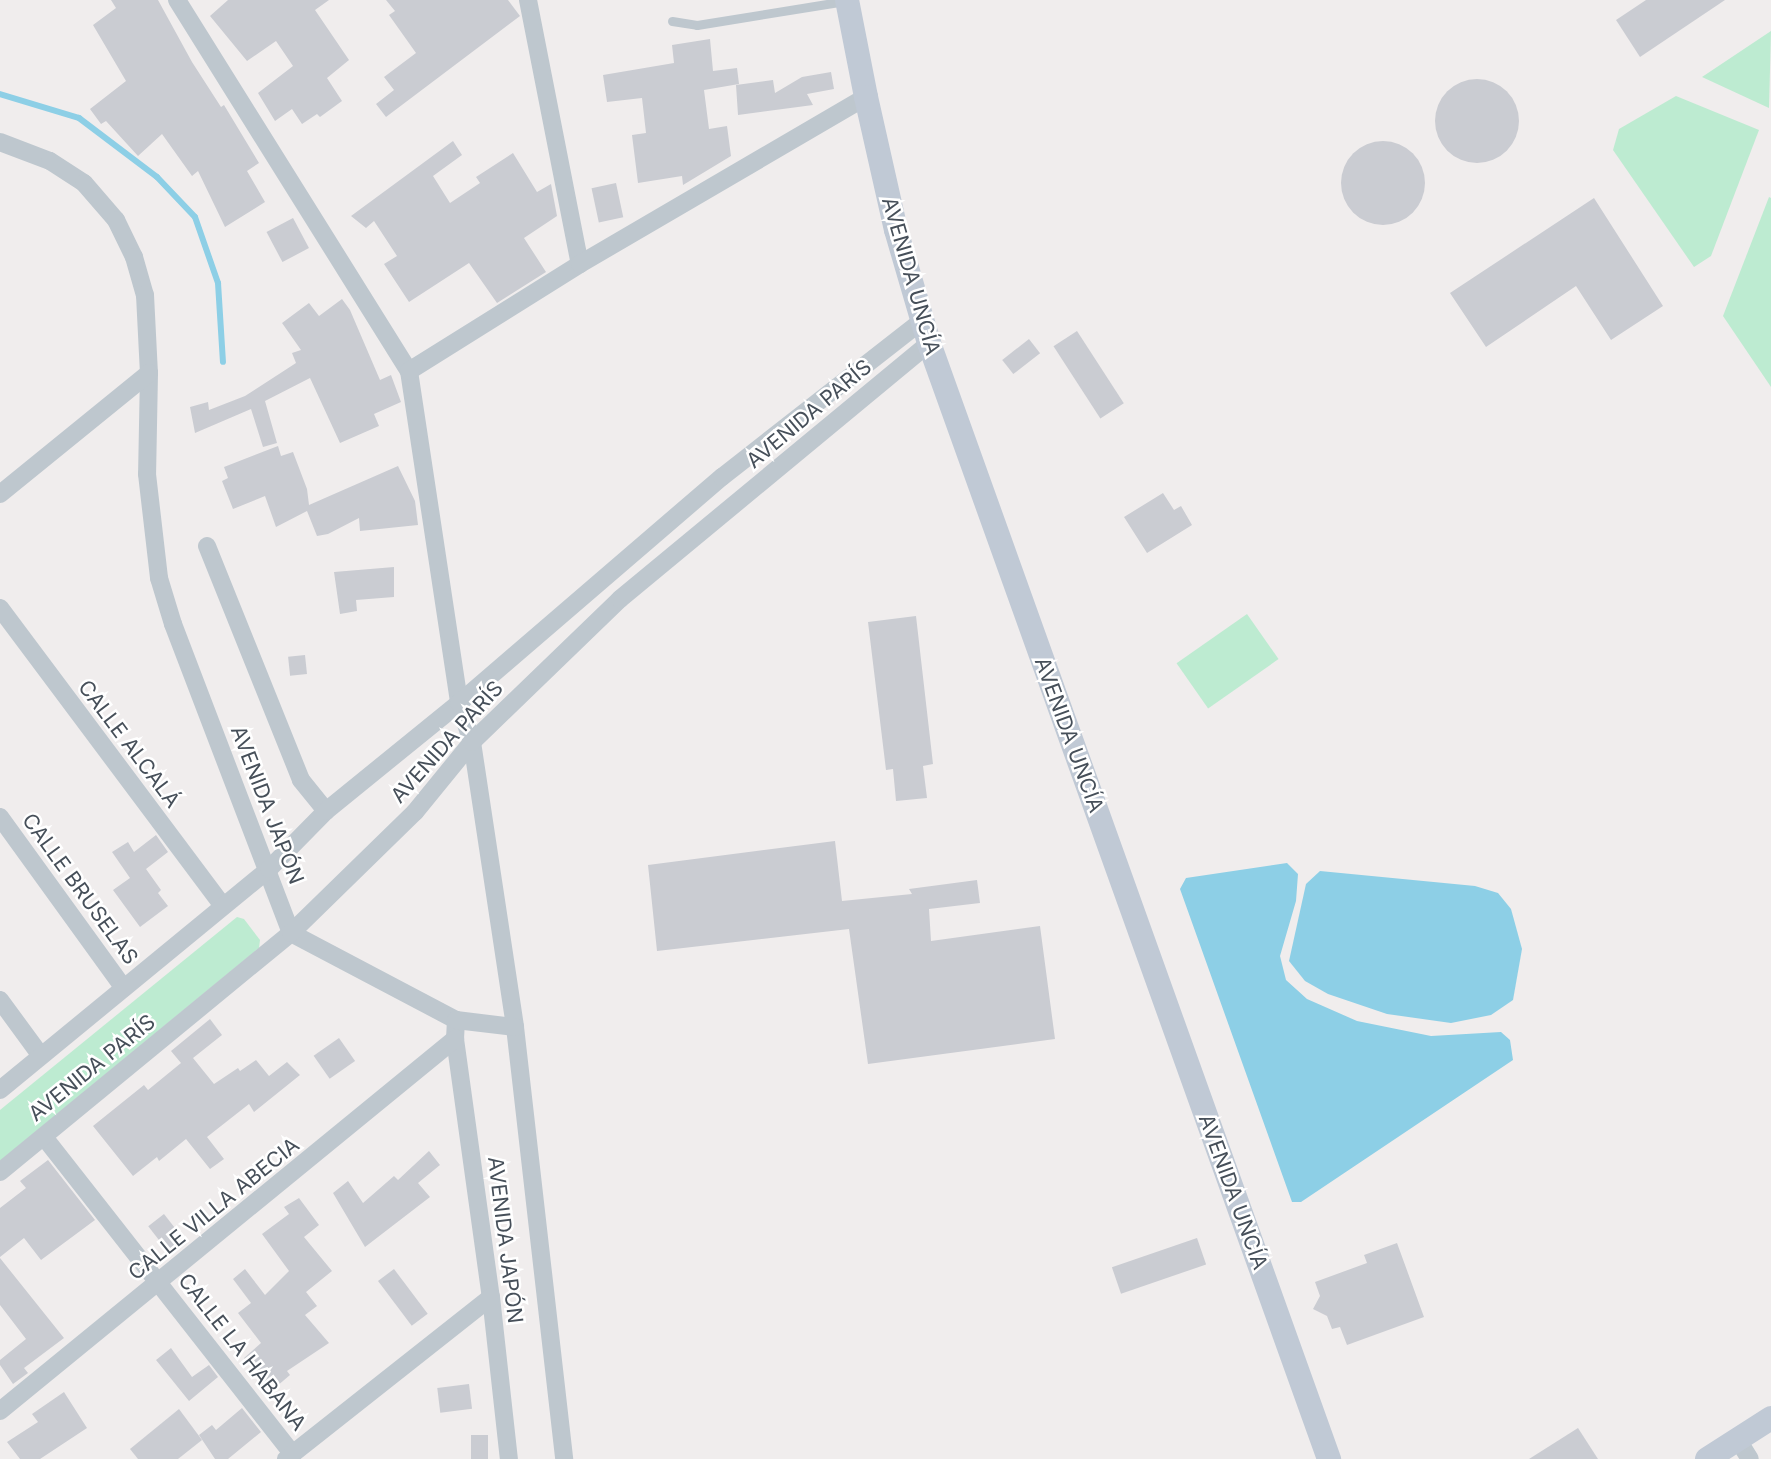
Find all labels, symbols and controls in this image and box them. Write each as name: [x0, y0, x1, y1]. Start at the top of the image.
street label: AVENIDA UNCÍA: [876, 194, 946, 358]
street label: AVENIDA PARÍS: [741, 354, 877, 474]
street label: AVENIDA UNCÍA: [1029, 654, 1109, 816]
street label: CALLE ALCALÁ: [73, 675, 185, 813]
street label: AVENIDA PARÍS: [386, 676, 508, 808]
street label: AVENIDA JAPÓN: [225, 722, 309, 888]
street label: CALLE BRUSELAS: [17, 809, 143, 969]
street label: AVENIDA PARÍS: [24, 1009, 160, 1127]
street label: AVENIDA UNCÍA: [1193, 1111, 1273, 1273]
street label: CALLE VILLA ABECIA: [124, 1132, 304, 1286]
street label: AVENIDA JAPÓN: [482, 1155, 528, 1325]
street label: CALLE LA HABANA: [173, 1268, 311, 1436]

